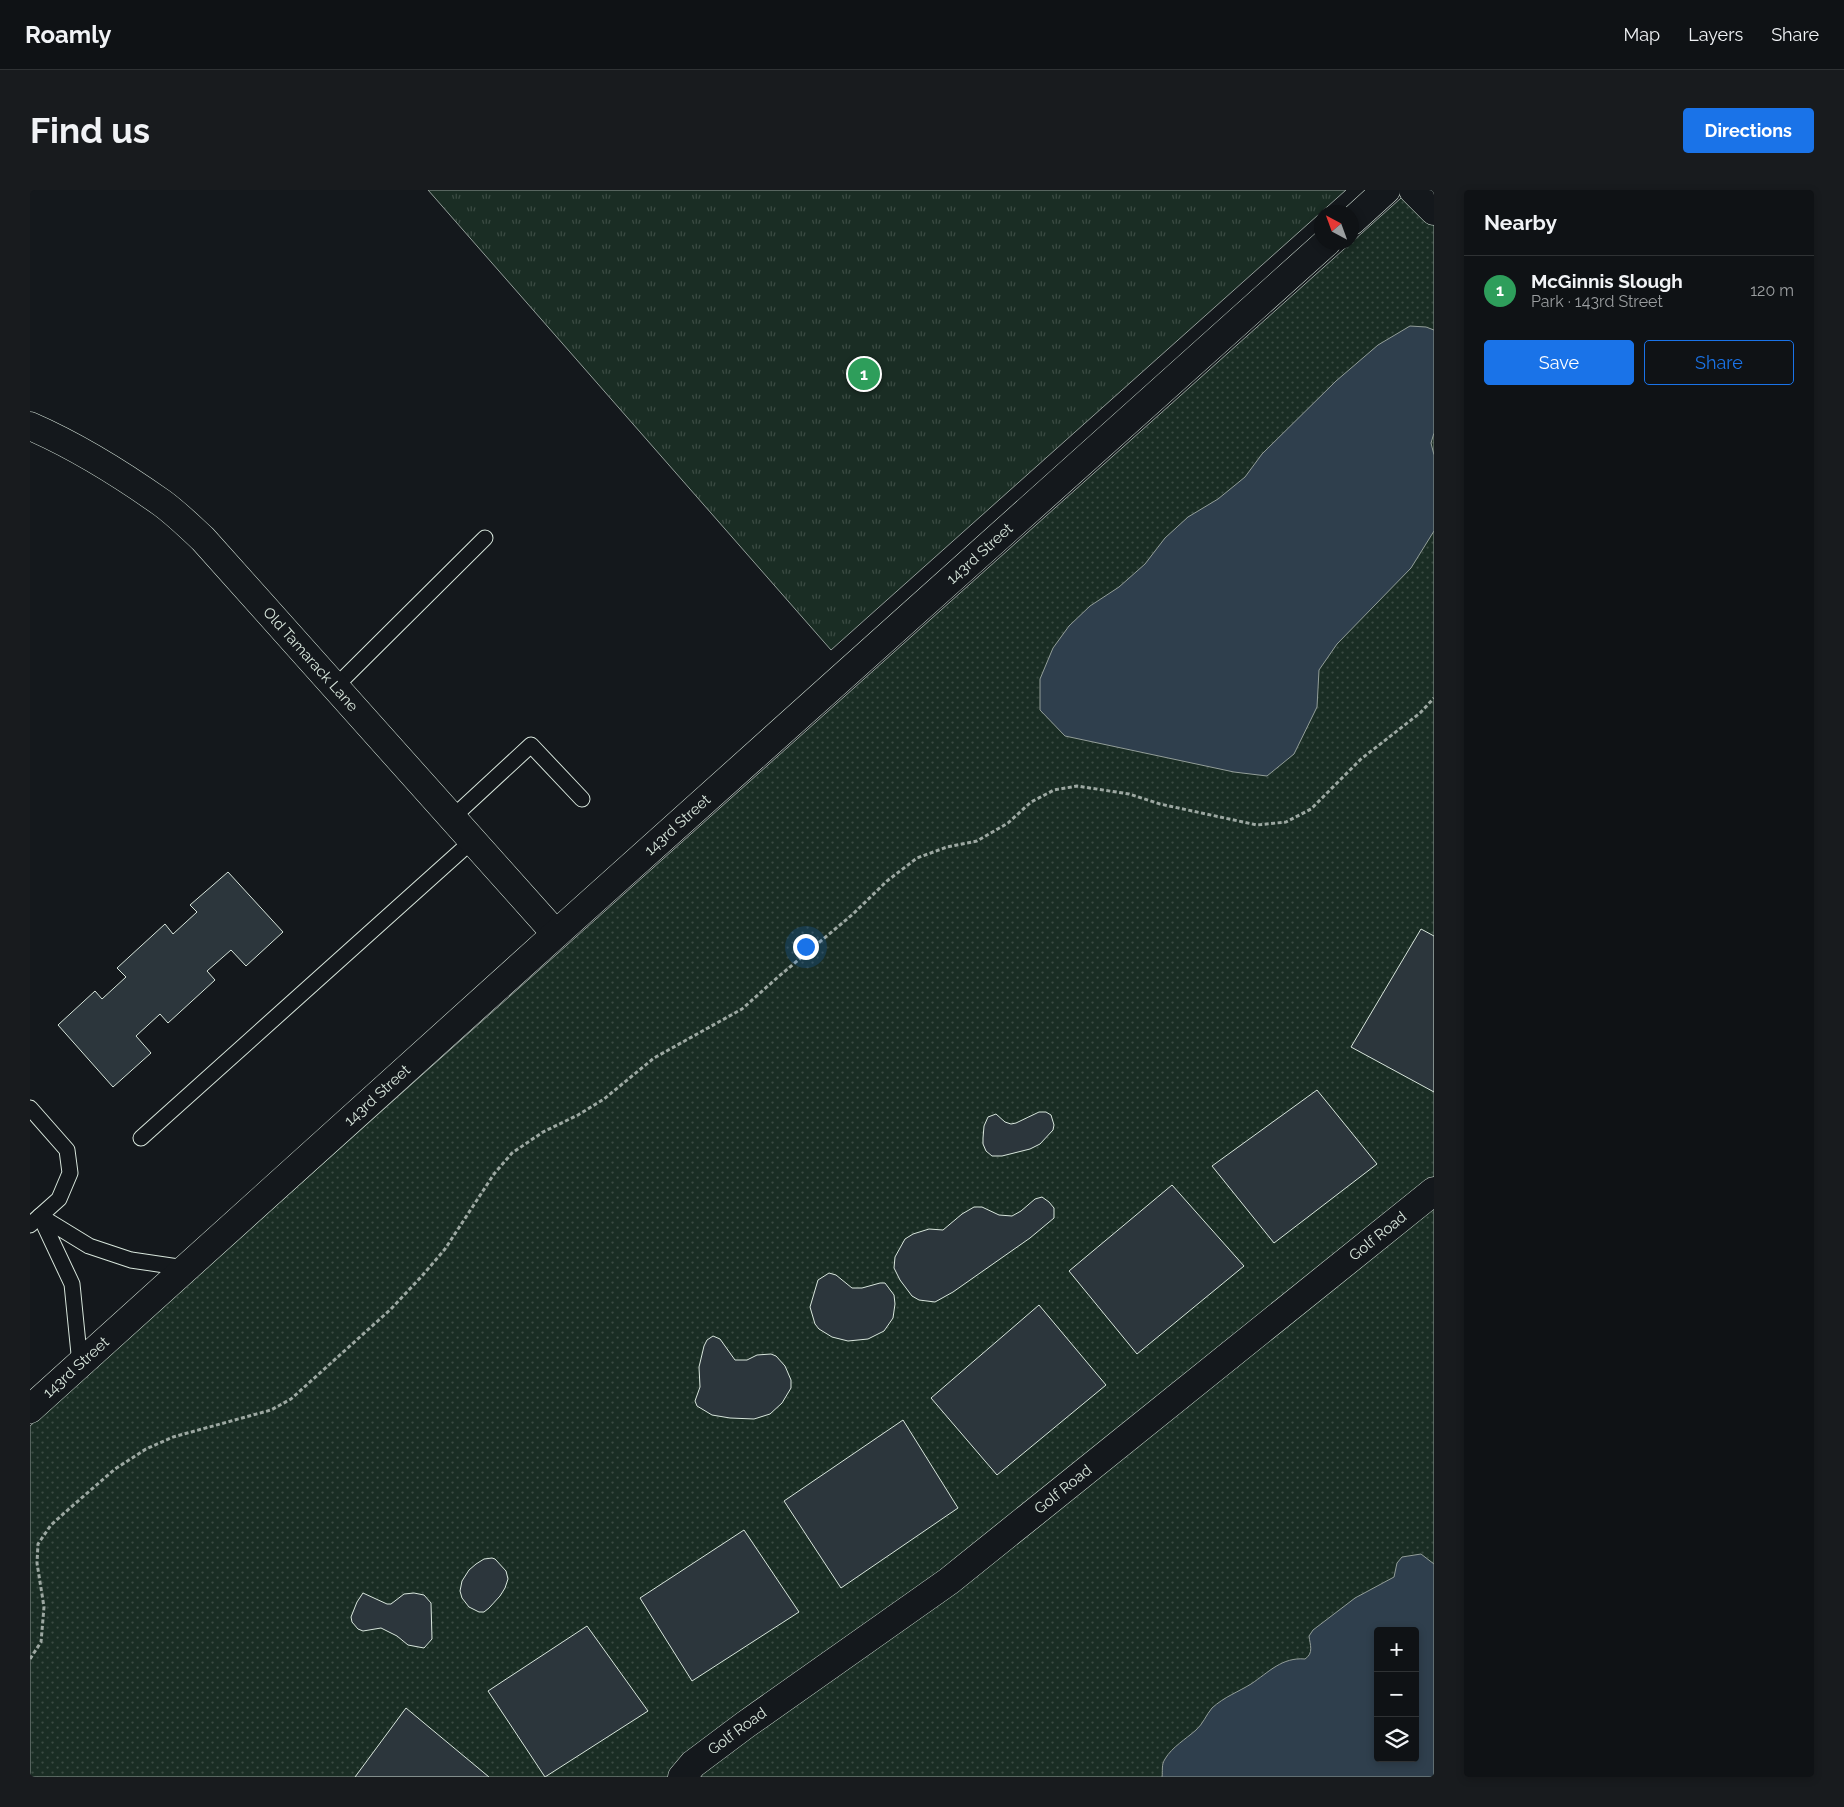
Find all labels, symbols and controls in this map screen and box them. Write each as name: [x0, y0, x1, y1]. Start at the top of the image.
text: Roamly: [25, 20, 111, 49]
text: Map: [1624, 24, 1660, 45]
text: Layers: [1688, 24, 1743, 45]
text: Share: [1771, 24, 1819, 45]
button: Directions: [1683, 108, 1814, 153]
text: Find us: [30, 110, 150, 151]
north arrow: [1314, 205, 1359, 250]
text: Nearby: [1484, 210, 1557, 235]
text: McGinnis Slough: [1531, 270, 1683, 292]
text: 1: [1496, 281, 1504, 300]
text: 120 m: [1750, 281, 1794, 300]
text: Park · 143rd Street: [1531, 292, 1663, 311]
button: Save: [1484, 340, 1634, 385]
button: Share: [1644, 340, 1794, 385]
pin: 1: [848, 355, 880, 393]
street label: 143rd Street: [943, 520, 1016, 588]
street label: Old Tamarack Lane: [259, 603, 362, 715]
street label: 143rd Street: [641, 791, 714, 859]
your location: [793, 934, 819, 960]
street label: 143rd Street: [341, 1061, 414, 1130]
street label: Golf Road: [1346, 1208, 1410, 1265]
street label: 143rd Street: [39, 1333, 113, 1402]
street label: Golf Road: [1031, 1461, 1095, 1518]
map controls: [1374, 1627, 1419, 1762]
button: +: [1374, 1627, 1419, 1672]
button: −: [1374, 1672, 1419, 1717]
street label: Golf Road: [704, 1704, 770, 1759]
button: layers: [1374, 1717, 1419, 1762]

